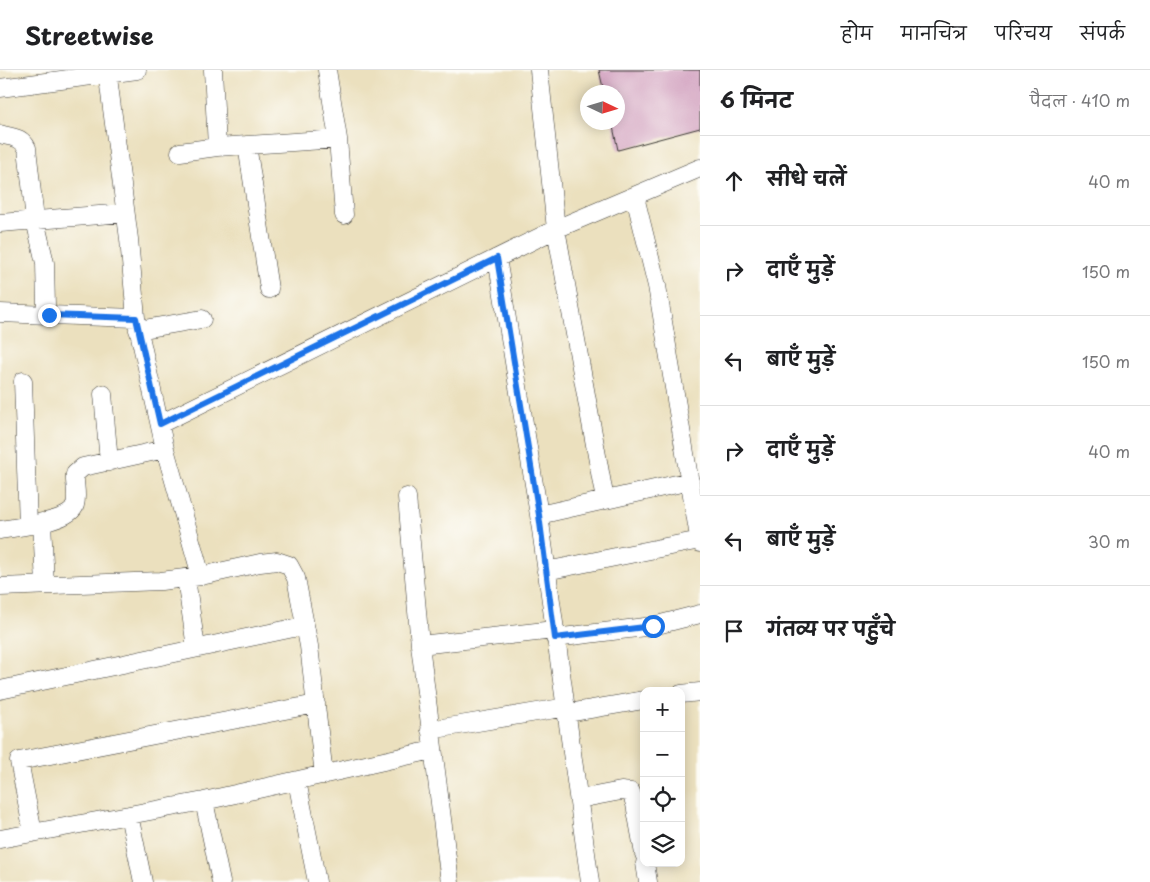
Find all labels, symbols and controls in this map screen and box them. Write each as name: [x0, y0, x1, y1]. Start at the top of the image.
text: Streetwise: [25, 17, 154, 53]
text: होम: [841, 19, 873, 46]
text: मानचित्र: [901, 19, 967, 46]
text: परिचय: [995, 19, 1052, 46]
text: संपर्क: [1080, 19, 1125, 46]
text: 6 मिनट: [720, 83, 793, 115]
north arrow: [580, 85, 625, 130]
text: पैदल · 410 m: [1030, 88, 1130, 112]
text: सीधे चलें: [767, 164, 846, 192]
icon: ahead: [720, 167, 748, 195]
text: 40 m: [1088, 169, 1130, 193]
text: दाएँ मुड़ें: [767, 254, 834, 282]
icon: right: [720, 257, 748, 285]
text: 150 m: [1082, 259, 1130, 283]
route end: [38, 304, 61, 327]
text: बाएँ मुड़ें: [767, 344, 835, 372]
icon: left: [720, 347, 748, 375]
text: 150 m: [1082, 349, 1130, 373]
text: दाएँ मुड़ें: [767, 434, 834, 462]
icon: right: [720, 437, 748, 465]
text: 40 m: [1088, 439, 1130, 463]
text: बाएँ मुड़ें: [767, 524, 835, 552]
icon: left: [720, 527, 748, 555]
text: 30 m: [1088, 529, 1130, 553]
text: गंतव्य पर पहुँचे: [767, 614, 895, 642]
route start: [642, 615, 665, 638]
icon: arrive: [720, 617, 748, 645]
map controls: [640, 687, 685, 867]
button: +: [640, 687, 685, 732]
button: −: [640, 732, 685, 777]
button: locate: [640, 777, 685, 822]
button: layers: [640, 822, 685, 867]

